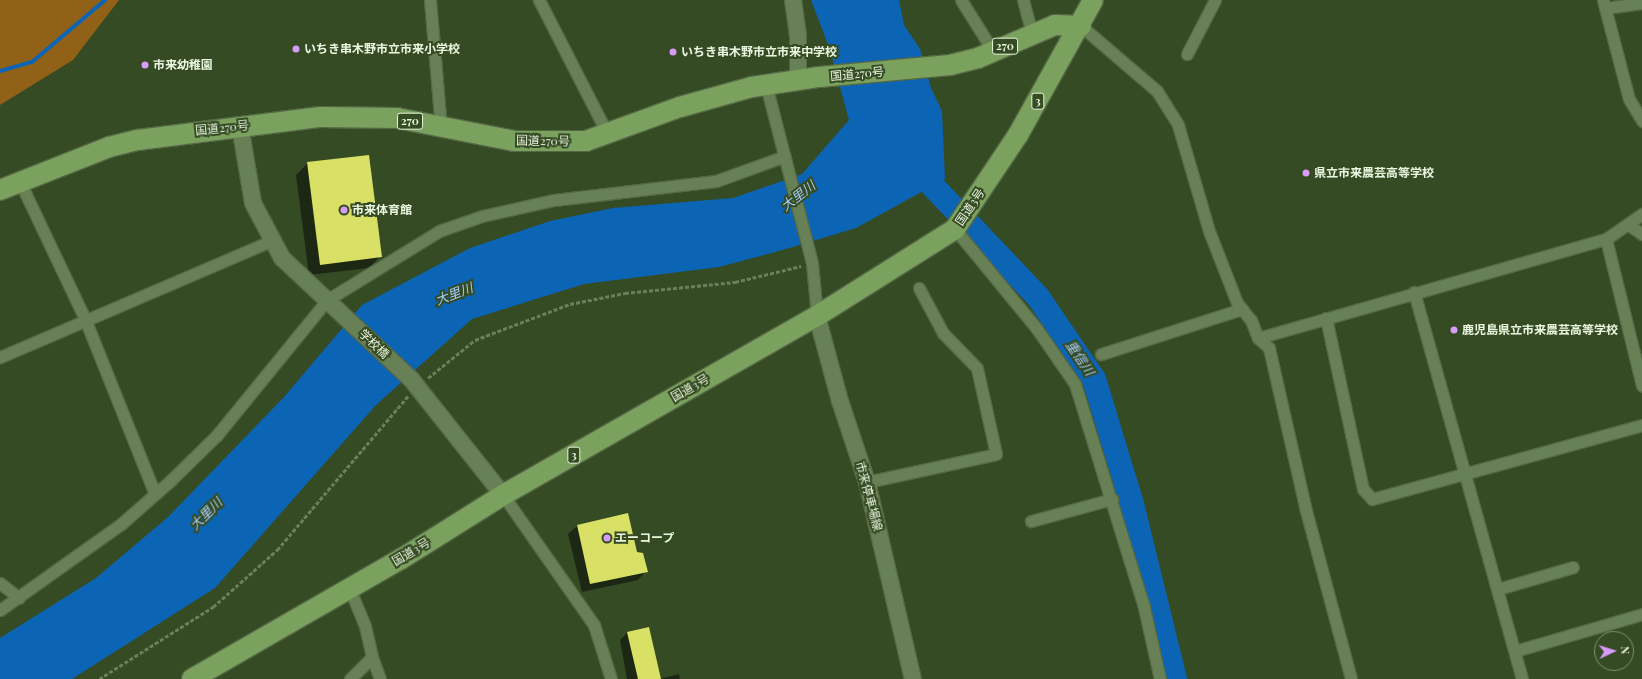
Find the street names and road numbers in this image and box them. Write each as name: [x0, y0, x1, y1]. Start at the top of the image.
road number: 270: [992, 37, 1018, 55]
street label: 国道270号: [830, 64, 884, 84]
road number: 3: [1031, 92, 1045, 110]
road number: 270: [397, 112, 423, 130]
street label: 国道270号: [194, 118, 250, 138]
street label: 国道270号: [516, 133, 570, 149]
street label: 国道3号: [952, 186, 988, 228]
street label: 学校橋: [356, 326, 392, 362]
street label: 国道3号: [668, 371, 712, 405]
road number: 3: [567, 446, 581, 464]
street label: 市来停車場線: [853, 459, 885, 533]
street label: 国道3号: [390, 535, 432, 569]

